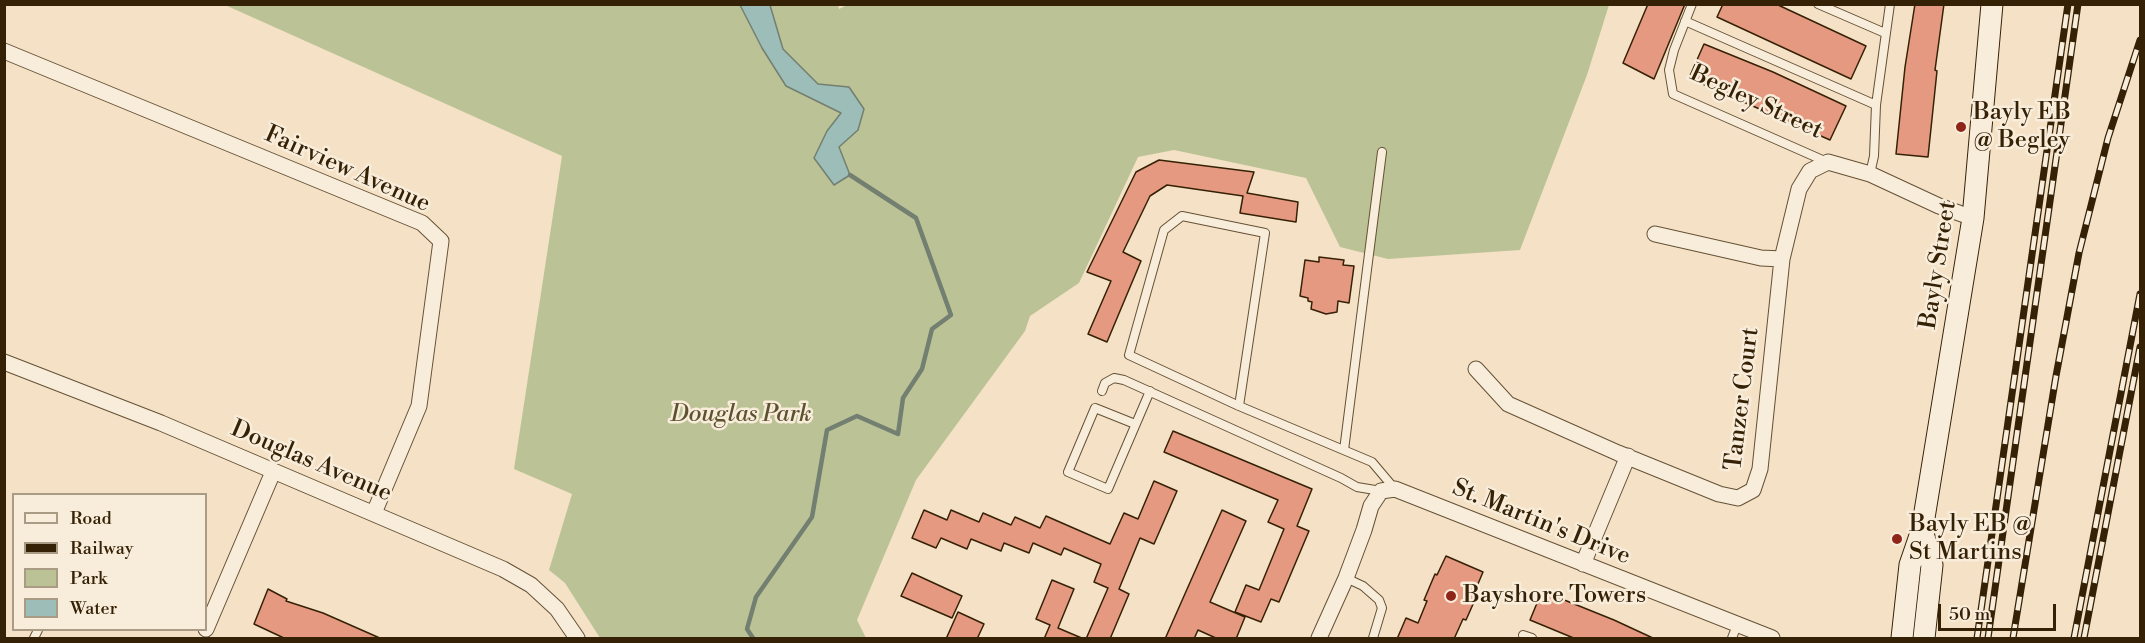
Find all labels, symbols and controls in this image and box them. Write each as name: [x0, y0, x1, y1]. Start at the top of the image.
street label: Begley Street: [1685, 60, 1827, 146]
place label: Bayly EB @ Begley: [1973, 99, 2071, 155]
marker: Bayly EB @ Begley: [1954, 120, 1968, 134]
street label: Fairview Avenue: [260, 121, 434, 219]
street label: Bayly Street: [1915, 199, 1963, 331]
street label: Tanzer Court: [1720, 326, 1766, 472]
park label: Douglas Park: [670, 401, 812, 429]
street label: Douglas Avenue: [226, 415, 396, 509]
street label: St. Martin's Drive: [1448, 474, 1634, 572]
legend: [12, 493, 207, 631]
text: Road: [70, 507, 112, 530]
place label: Bayly EB @ St Martins: [1909, 511, 2032, 567]
marker: Bayly EB @ St Martins: [1890, 532, 1904, 546]
text: Railway: [70, 537, 133, 560]
text: Park: [70, 567, 107, 590]
place label: Bayshore Towers: [1463, 582, 1646, 610]
marker: Bayshore Towers: [1444, 589, 1458, 603]
scale bar: [1941, 592, 2060, 630]
text: Water: [70, 597, 117, 620]
text: 50 m: [1949, 603, 1990, 626]

